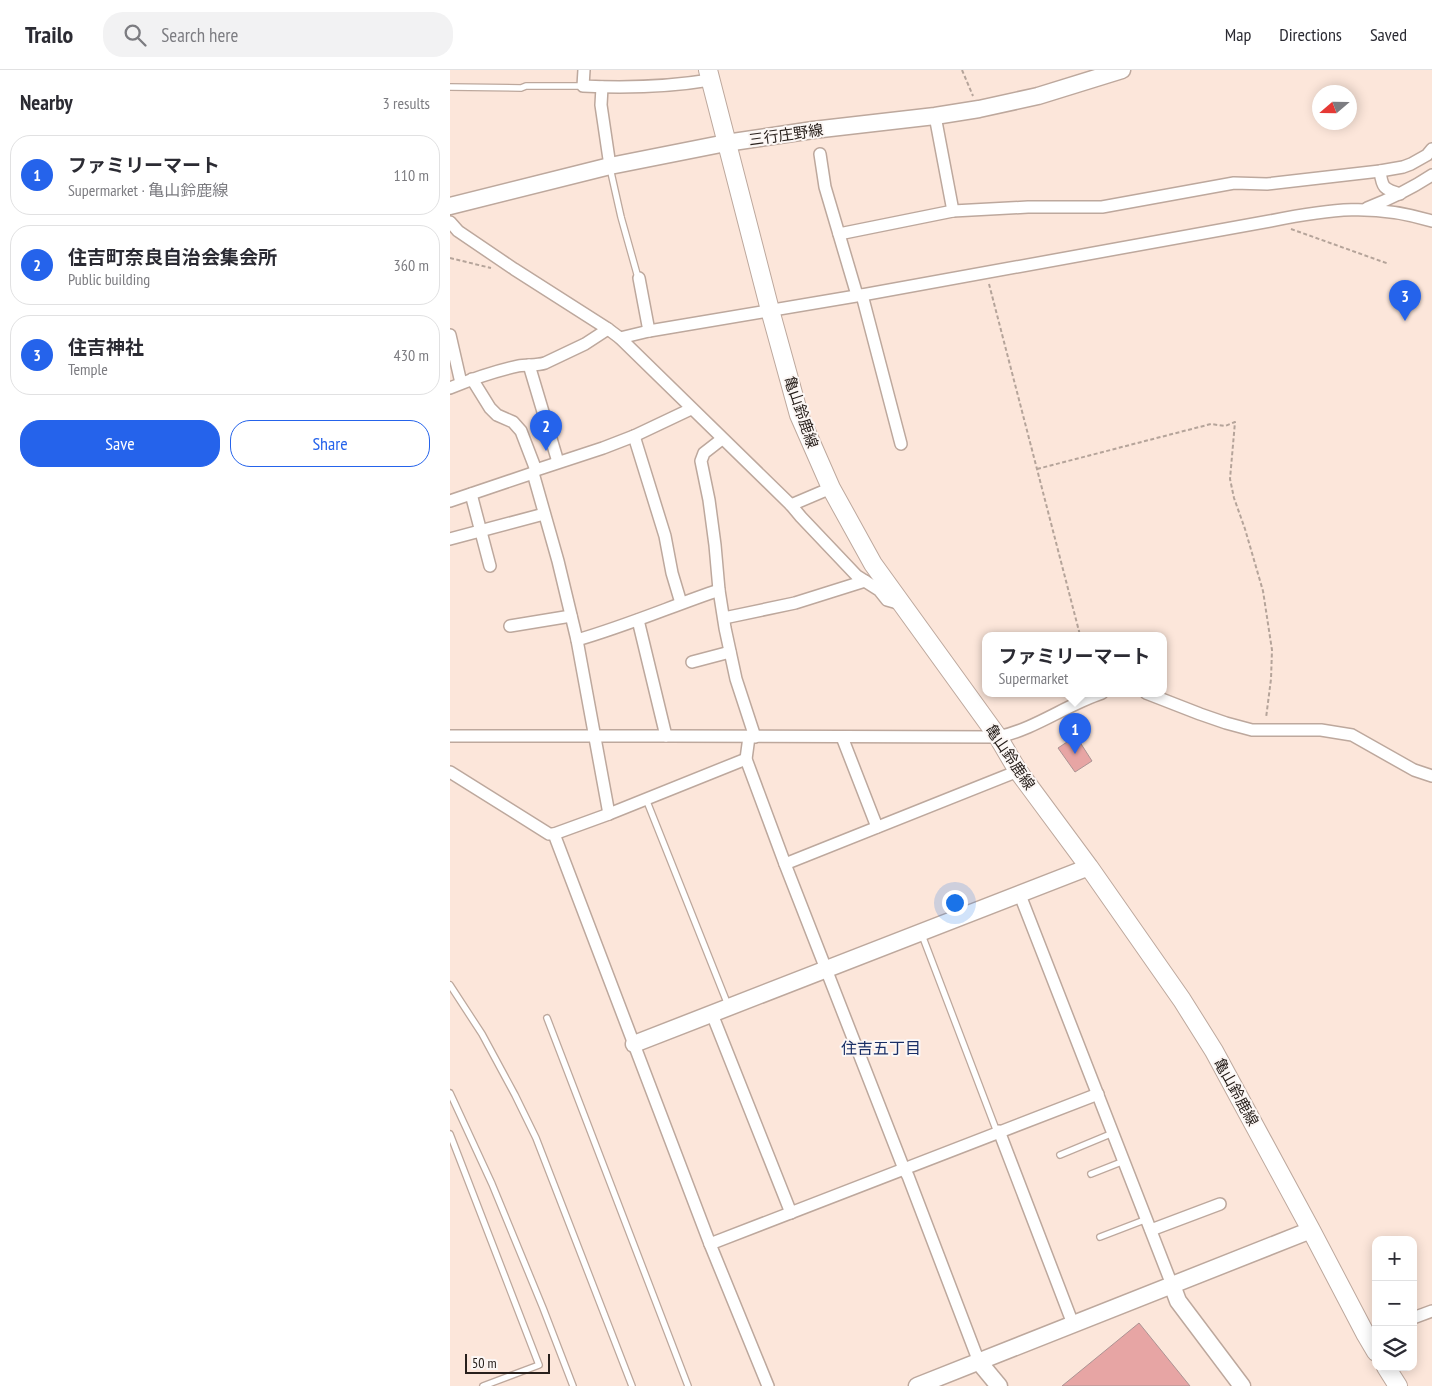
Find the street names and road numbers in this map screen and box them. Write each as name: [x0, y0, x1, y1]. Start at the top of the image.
street label: 三行庄野線: [747, 120, 824, 149]
street label: 亀山鈴鹿線: [780, 373, 823, 450]
street label: 亀山鈴鹿線: [982, 720, 1039, 793]
street label: 亀山鈴鹿線: [1210, 1054, 1263, 1129]

